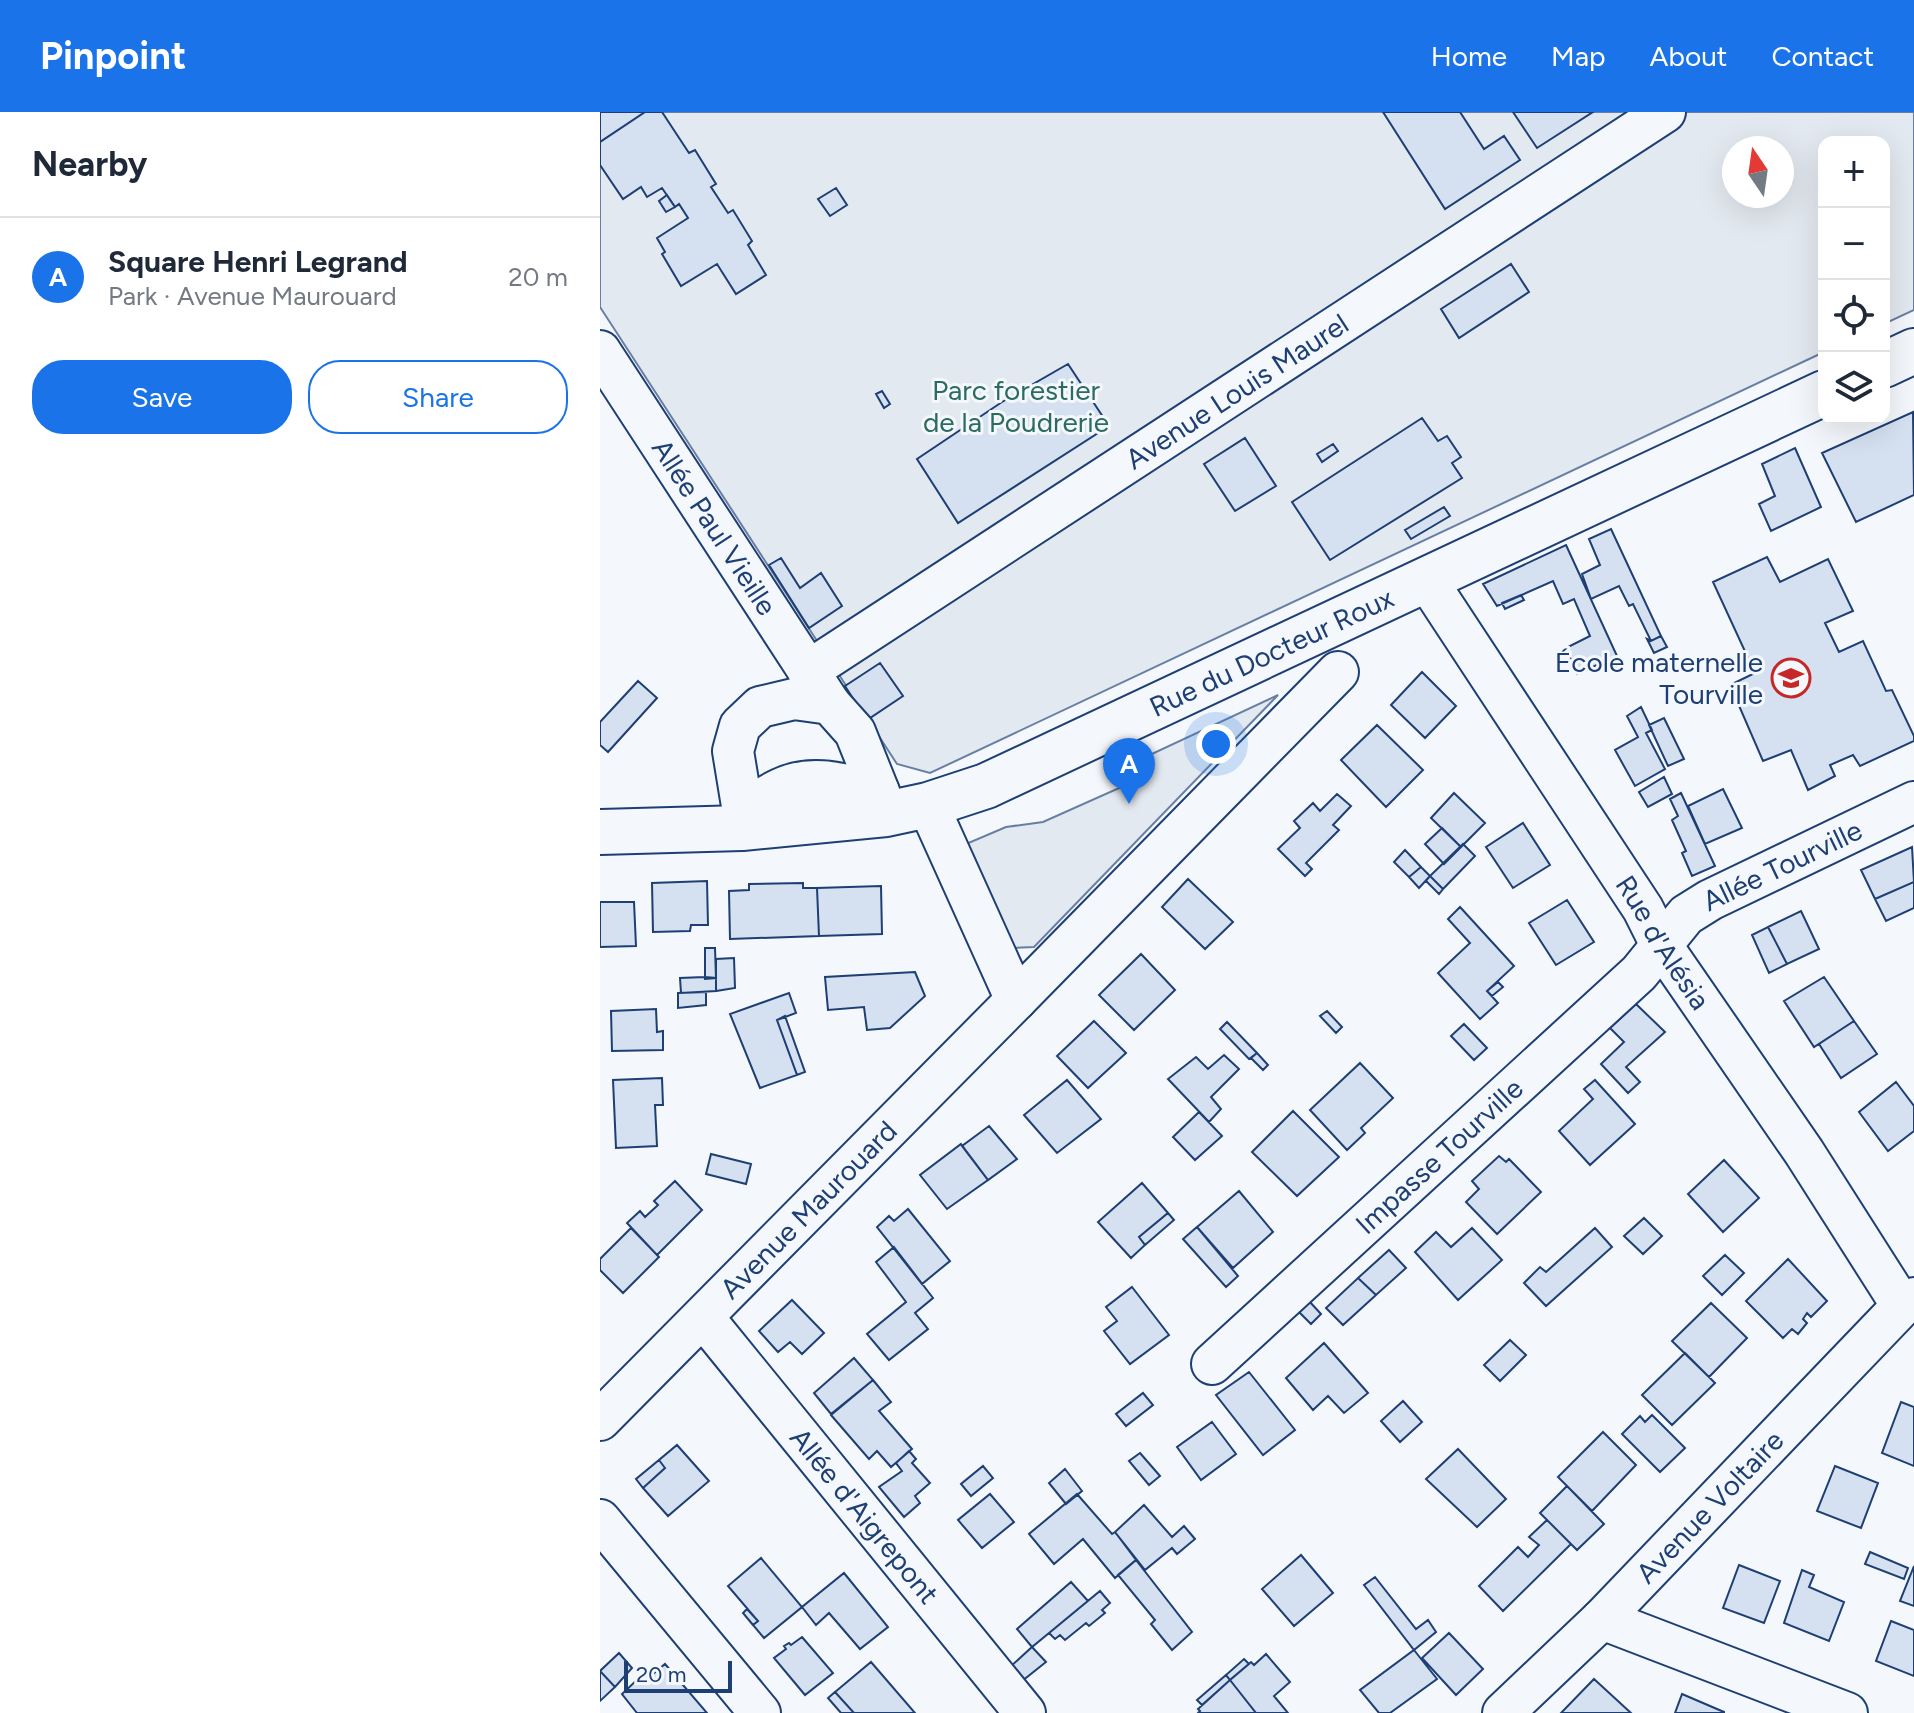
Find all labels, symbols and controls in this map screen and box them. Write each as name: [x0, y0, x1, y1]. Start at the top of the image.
text: Pinpoint: [40, 33, 186, 79]
text: Home: [1431, 39, 1507, 73]
text: Map: [1551, 39, 1606, 73]
text: About: [1650, 39, 1727, 73]
text: Contact: [1771, 39, 1874, 73]
north arrow: [1722, 136, 1794, 208]
map controls: [1818, 136, 1890, 424]
button: +: [1818, 136, 1890, 208]
text: Nearby: [32, 144, 147, 185]
button: −: [1818, 208, 1890, 280]
text: Square Henri Legrand: [108, 243, 408, 280]
text: A: [49, 261, 67, 293]
text: 20 m: [508, 261, 568, 293]
text: Park · Avenue Maurouard: [108, 280, 397, 312]
button: locate: [1818, 280, 1890, 352]
street label: Avenue Louis Maurel: [1119, 306, 1355, 476]
button: layers: [1818, 352, 1890, 424]
button: Save: [32, 360, 292, 434]
button: Share: [308, 360, 568, 434]
park label: Parc forestier de la Poudrerie: [923, 373, 1109, 439]
street label: Allée Paul Vieille: [645, 433, 784, 621]
street label: Rue du Docteur Roux: [1144, 580, 1400, 724]
place label: École maternelle Tourville: [1555, 645, 1763, 711]
school or university icon: École maternelle Tourville: [1770, 657, 1812, 699]
your location: [1196, 724, 1236, 764]
pin: A: [1103, 738, 1155, 804]
street label: Allée Tourville: [1697, 813, 1867, 918]
street label: Rue d'Alésia: [1609, 869, 1718, 1016]
street label: Impasse Tourville: [1349, 1071, 1530, 1241]
street label: Avenue Maurouard: [713, 1114, 904, 1306]
street label: Allée d'Aigrepont: [783, 1421, 946, 1610]
street label: Avenue Voltaire: [1629, 1423, 1791, 1590]
scale bar: [624, 1657, 732, 1693]
text: 20 m: [636, 1661, 687, 1688]

